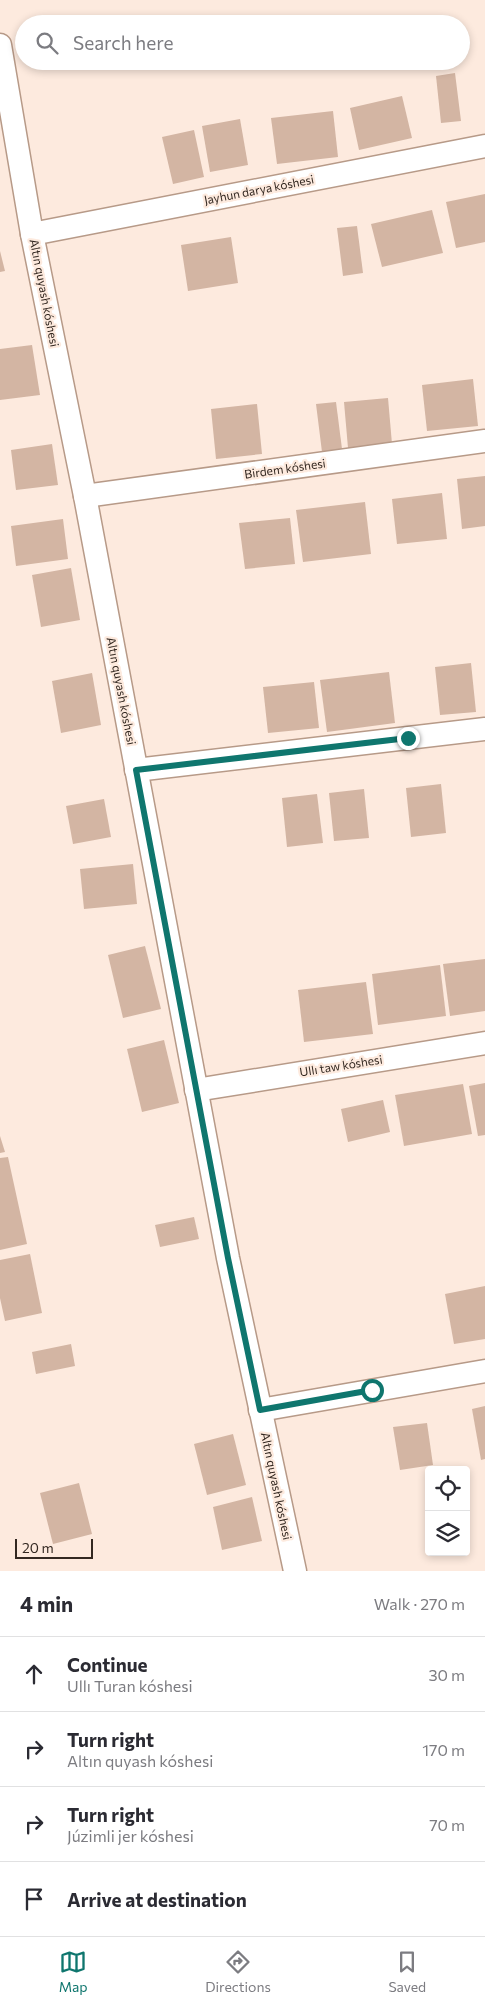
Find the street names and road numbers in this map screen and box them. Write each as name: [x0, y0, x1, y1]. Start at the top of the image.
street label: Jayhun darya kóshesi: [203, 171, 315, 208]
street label: Altın quyash kóshesi: [28, 238, 62, 348]
street label: Birdem kóshesi: [243, 455, 326, 481]
street label: Altın quyash kóshesi: [105, 636, 139, 746]
street label: Ullı taw kóshesi: [298, 1052, 383, 1078]
street label: Altın quyash kóshesi: [259, 1431, 295, 1541]

